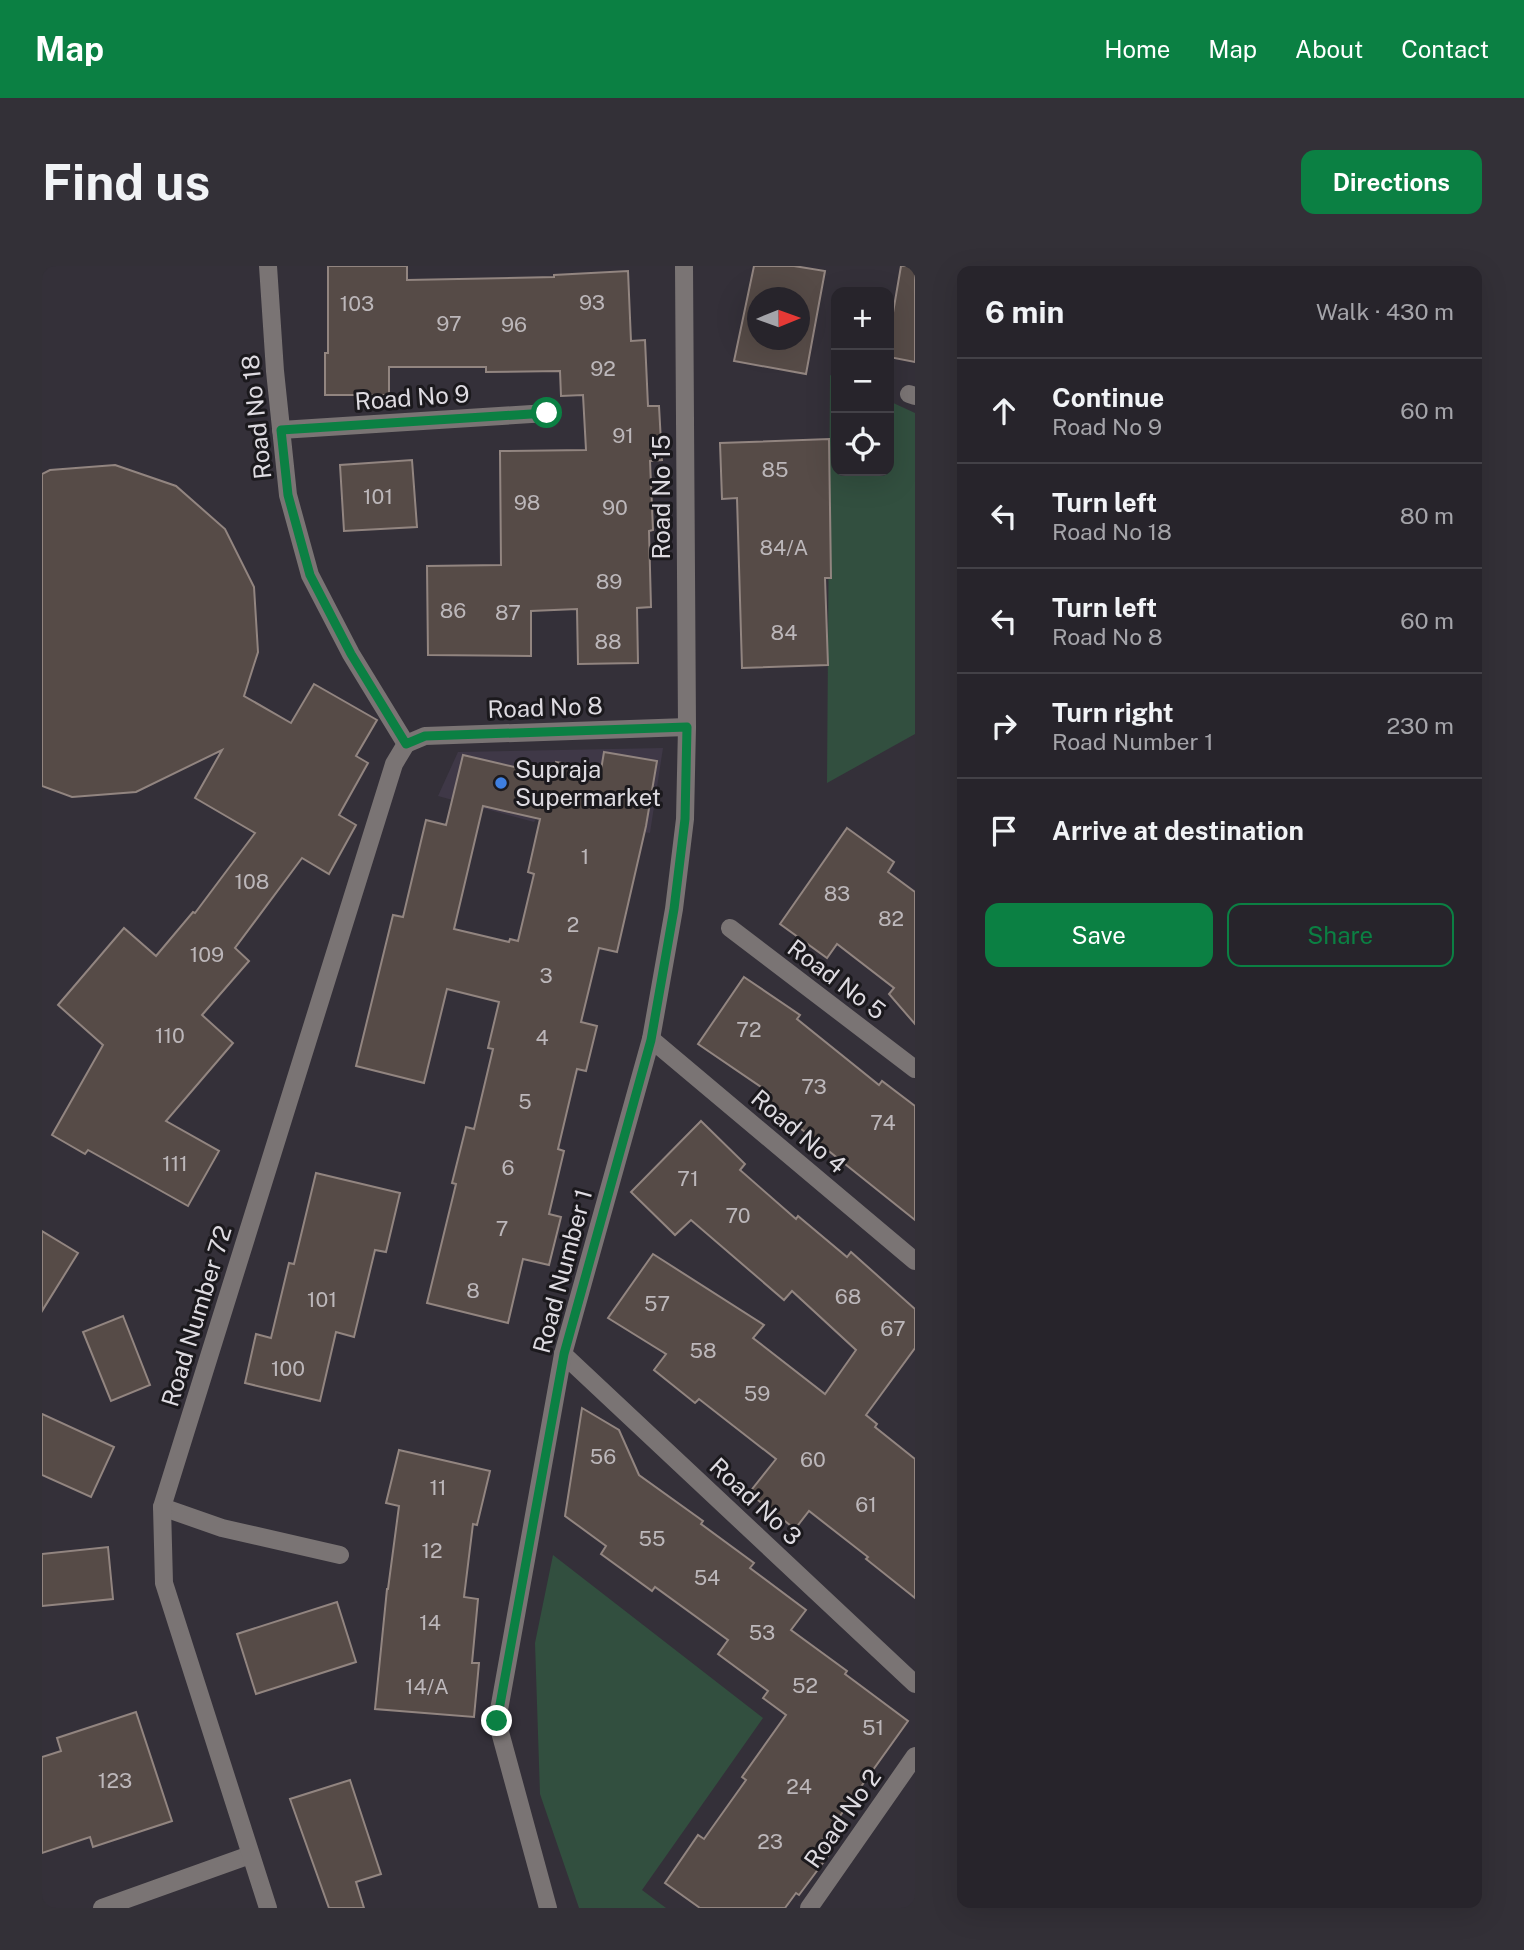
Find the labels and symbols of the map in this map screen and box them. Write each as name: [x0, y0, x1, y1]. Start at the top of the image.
north arrow: [747, 287, 810, 350]
house number: 93: [579, 290, 605, 315]
house number: 103: [340, 291, 374, 316]
house number: 97: [436, 311, 462, 336]
house number: 96: [501, 312, 527, 337]
street label: Road No 18: [236, 353, 276, 481]
house number: 92: [590, 356, 616, 381]
street label: Road No 9: [354, 379, 470, 415]
route start: [531, 397, 562, 428]
house number: 91: [612, 423, 634, 448]
street label: Road No 15: [647, 435, 675, 560]
house number: 85: [761, 457, 789, 482]
house number: 101: [363, 484, 393, 509]
house number: 98: [514, 490, 540, 515]
house number: 90: [602, 495, 628, 520]
house number: 84/A: [759, 535, 809, 560]
house number: 89: [596, 569, 622, 594]
house number: 86: [440, 598, 466, 623]
house number: 87: [495, 600, 521, 625]
house number: 84: [771, 620, 797, 645]
house number: 88: [594, 629, 622, 654]
street label: Road No 8: [487, 691, 603, 723]
place label: Supraja Supermarket: [515, 755, 661, 811]
marker: Supraja Supermarket: [493, 775, 509, 791]
house number: 1: [581, 844, 589, 869]
house number: 108: [235, 869, 269, 894]
house number: 83: [824, 881, 850, 906]
house number: 82: [878, 906, 904, 931]
house number: 2: [567, 912, 579, 937]
street label: Road No 5: [783, 933, 891, 1025]
house number: 109: [190, 942, 224, 967]
house number: 3: [539, 963, 553, 988]
house number: 72: [736, 1017, 762, 1042]
house number: 110: [155, 1023, 185, 1048]
house number: 4: [535, 1025, 549, 1050]
house number: 73: [801, 1074, 827, 1099]
street label: Road No 4: [746, 1083, 852, 1179]
house number: 5: [518, 1089, 532, 1114]
house number: 74: [870, 1110, 896, 1135]
house number: 111: [162, 1151, 188, 1176]
house number: 6: [501, 1155, 515, 1180]
house number: 71: [677, 1166, 699, 1191]
street label: Road Number 1: [527, 1186, 597, 1356]
house number: 70: [725, 1203, 751, 1228]
house number: 7: [496, 1216, 508, 1241]
street label: Road Number 72: [155, 1222, 237, 1410]
house number: 8: [466, 1278, 480, 1303]
house number: 68: [835, 1284, 861, 1309]
house number: 101: [307, 1287, 337, 1312]
house number: 57: [644, 1291, 670, 1316]
house number: 67: [880, 1316, 906, 1341]
house number: 58: [689, 1338, 717, 1363]
house number: 100: [271, 1356, 305, 1381]
house number: 59: [744, 1381, 770, 1406]
house number: 56: [590, 1444, 616, 1469]
house number: 60: [800, 1447, 826, 1472]
street label: Road No 3: [704, 1452, 808, 1550]
house number: 11: [429, 1475, 447, 1500]
house number: 61: [855, 1492, 877, 1517]
house number: 55: [639, 1526, 665, 1551]
house number: 12: [421, 1538, 443, 1563]
house number: 54: [694, 1565, 720, 1590]
house number: 14: [419, 1610, 441, 1635]
house number: 53: [749, 1620, 775, 1645]
house number: 52: [792, 1673, 818, 1698]
house number: 14/A: [405, 1674, 449, 1699]
route end: [481, 1705, 512, 1736]
house number: 51: [862, 1715, 884, 1740]
street label: Road No 2: [798, 1763, 886, 1873]
house number: 123: [98, 1768, 132, 1793]
house number: 24: [786, 1774, 812, 1799]
house number: 23: [757, 1829, 783, 1854]

